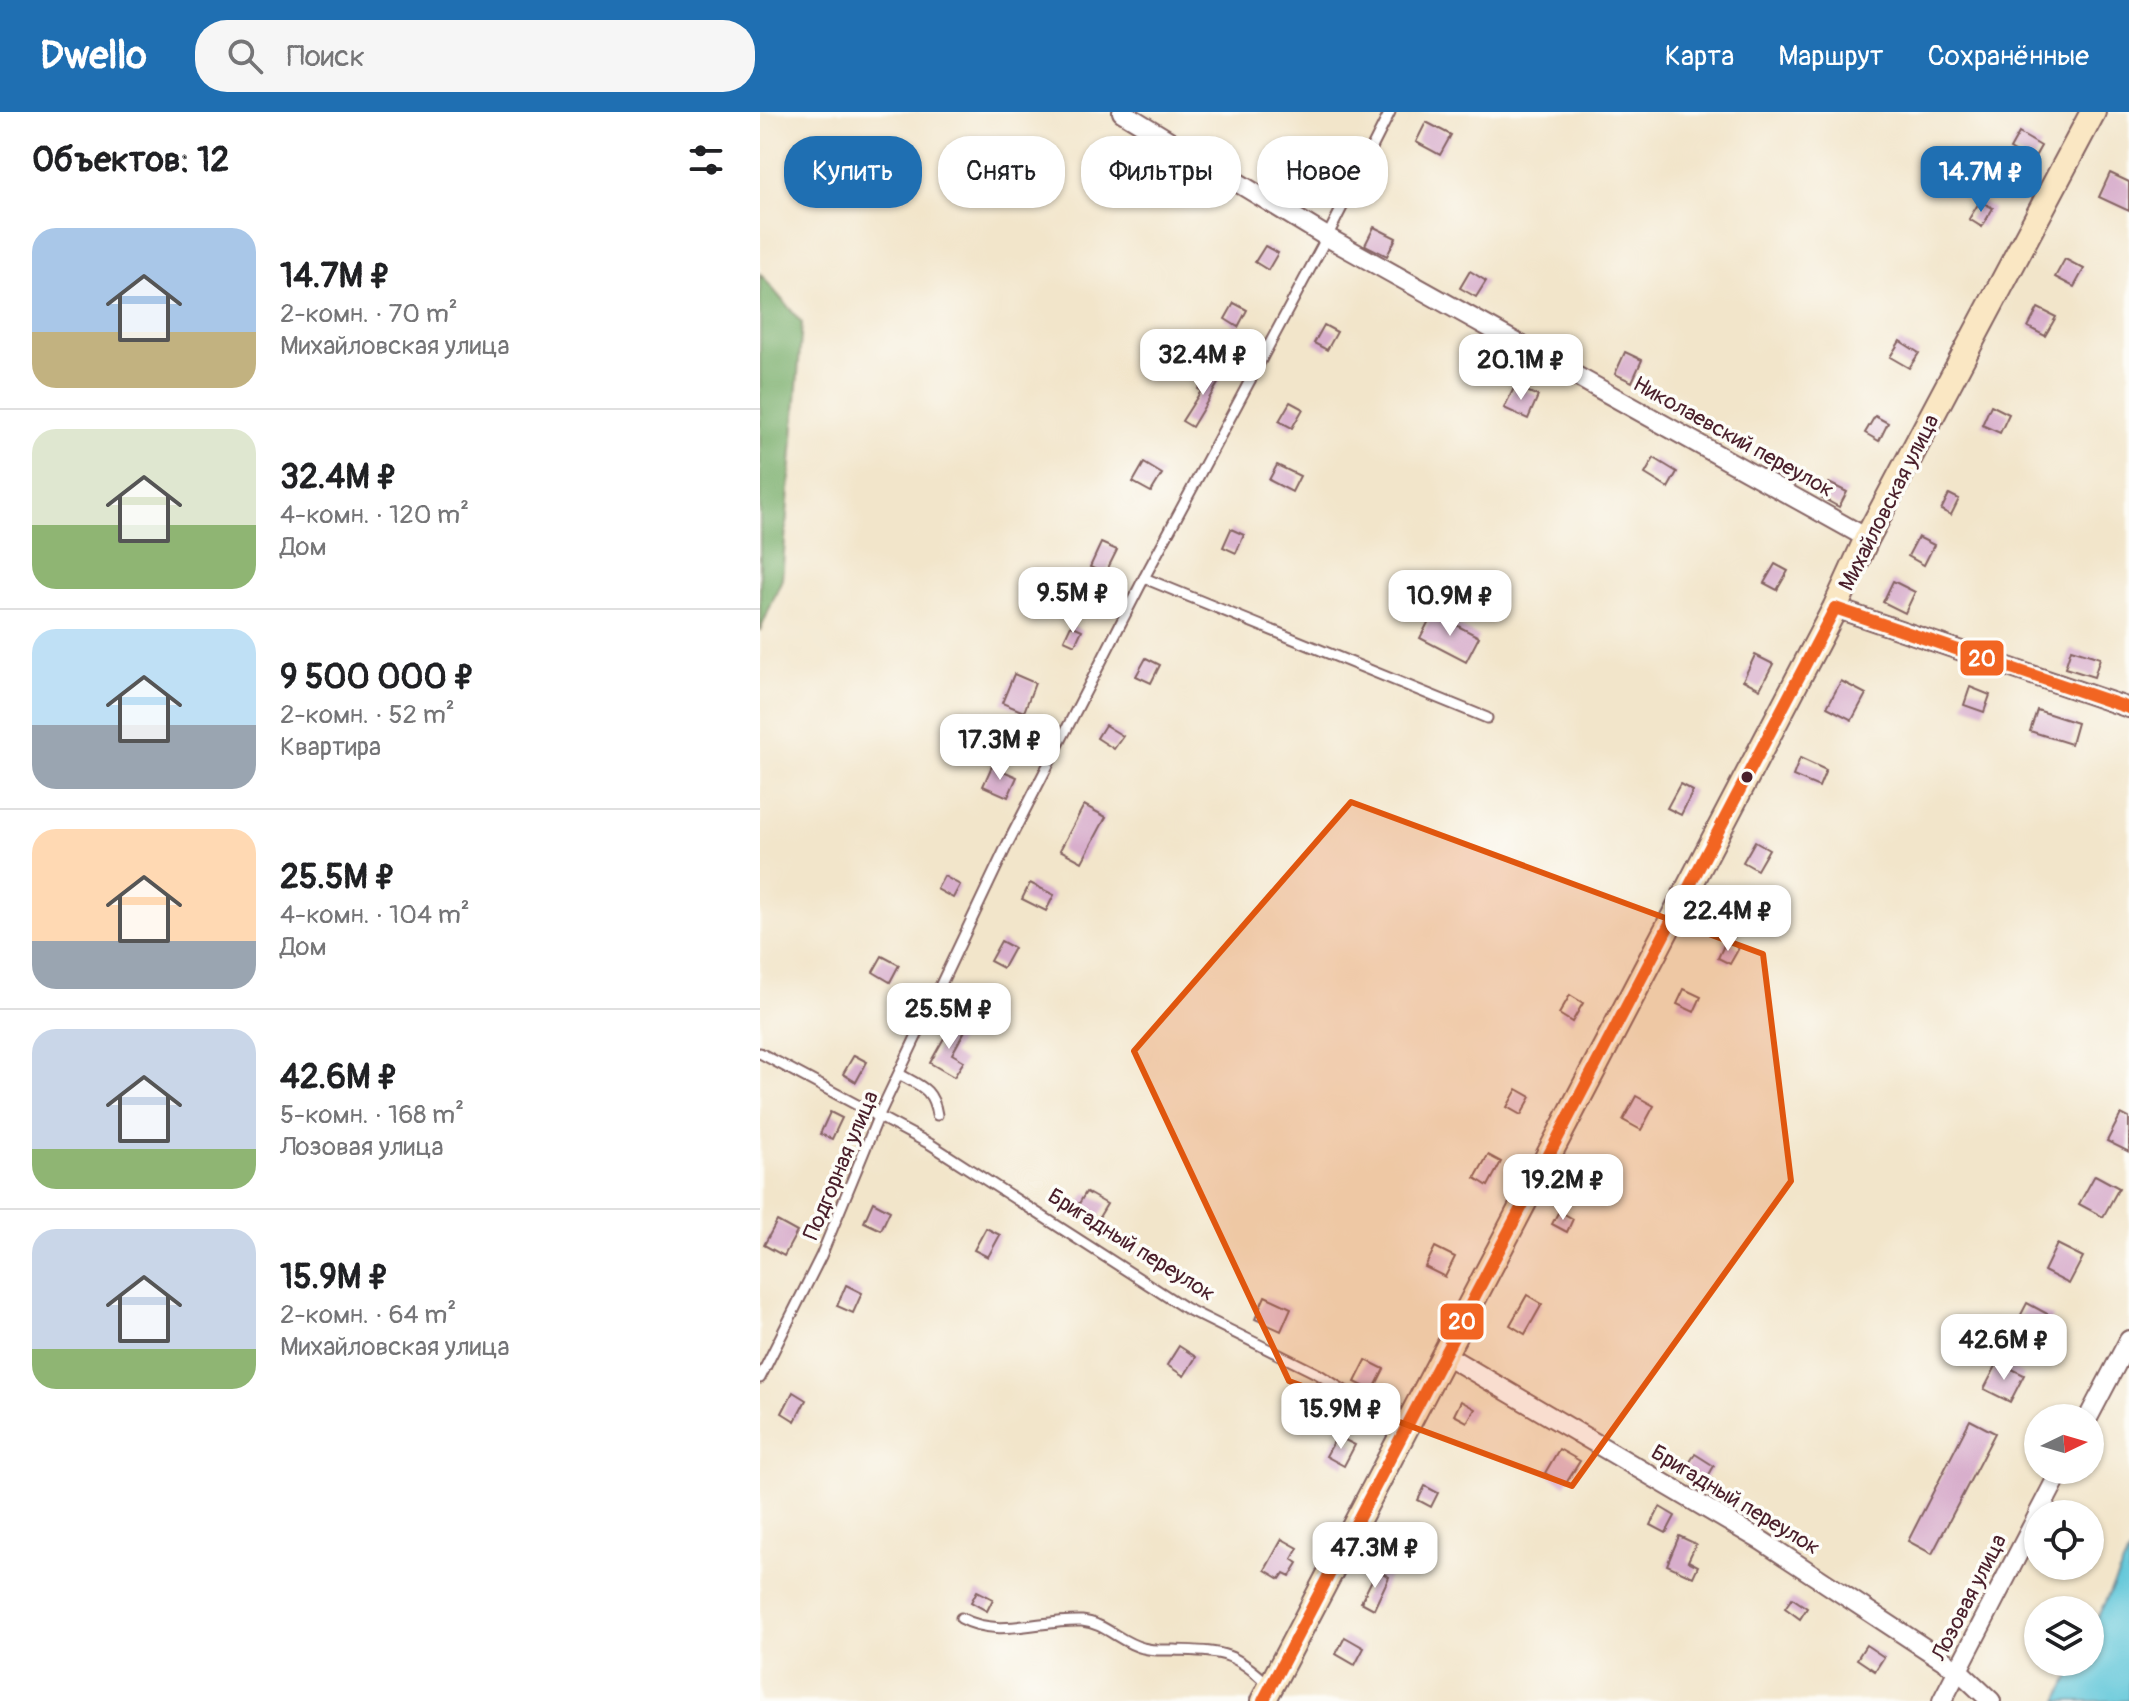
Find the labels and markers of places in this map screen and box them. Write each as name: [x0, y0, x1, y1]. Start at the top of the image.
pin: 14.7M ₽: [1907, 146, 2055, 214]
pin: 32.4M ₽: [1129, 329, 1277, 397]
pin: 20.1M ₽: [1447, 334, 1595, 402]
pin: 9.5M ₽: [1008, 567, 1138, 635]
pin: 10.9M ₽: [1376, 570, 1524, 638]
pin: 17.3M ₽: [926, 714, 1074, 782]
unlabelled marker: [1739, 769, 1755, 785]
pin: 22.4M ₽: [1654, 885, 1802, 953]
pin: 25.5M ₽: [875, 983, 1023, 1051]
pin: 19.2M ₽: [1489, 1154, 1637, 1222]
pin: 42.6M ₽: [1930, 1314, 2078, 1382]
pin: 15.9M ₽: [1267, 1383, 1415, 1451]
pin: 47.3M ₽: [1301, 1522, 1449, 1590]

